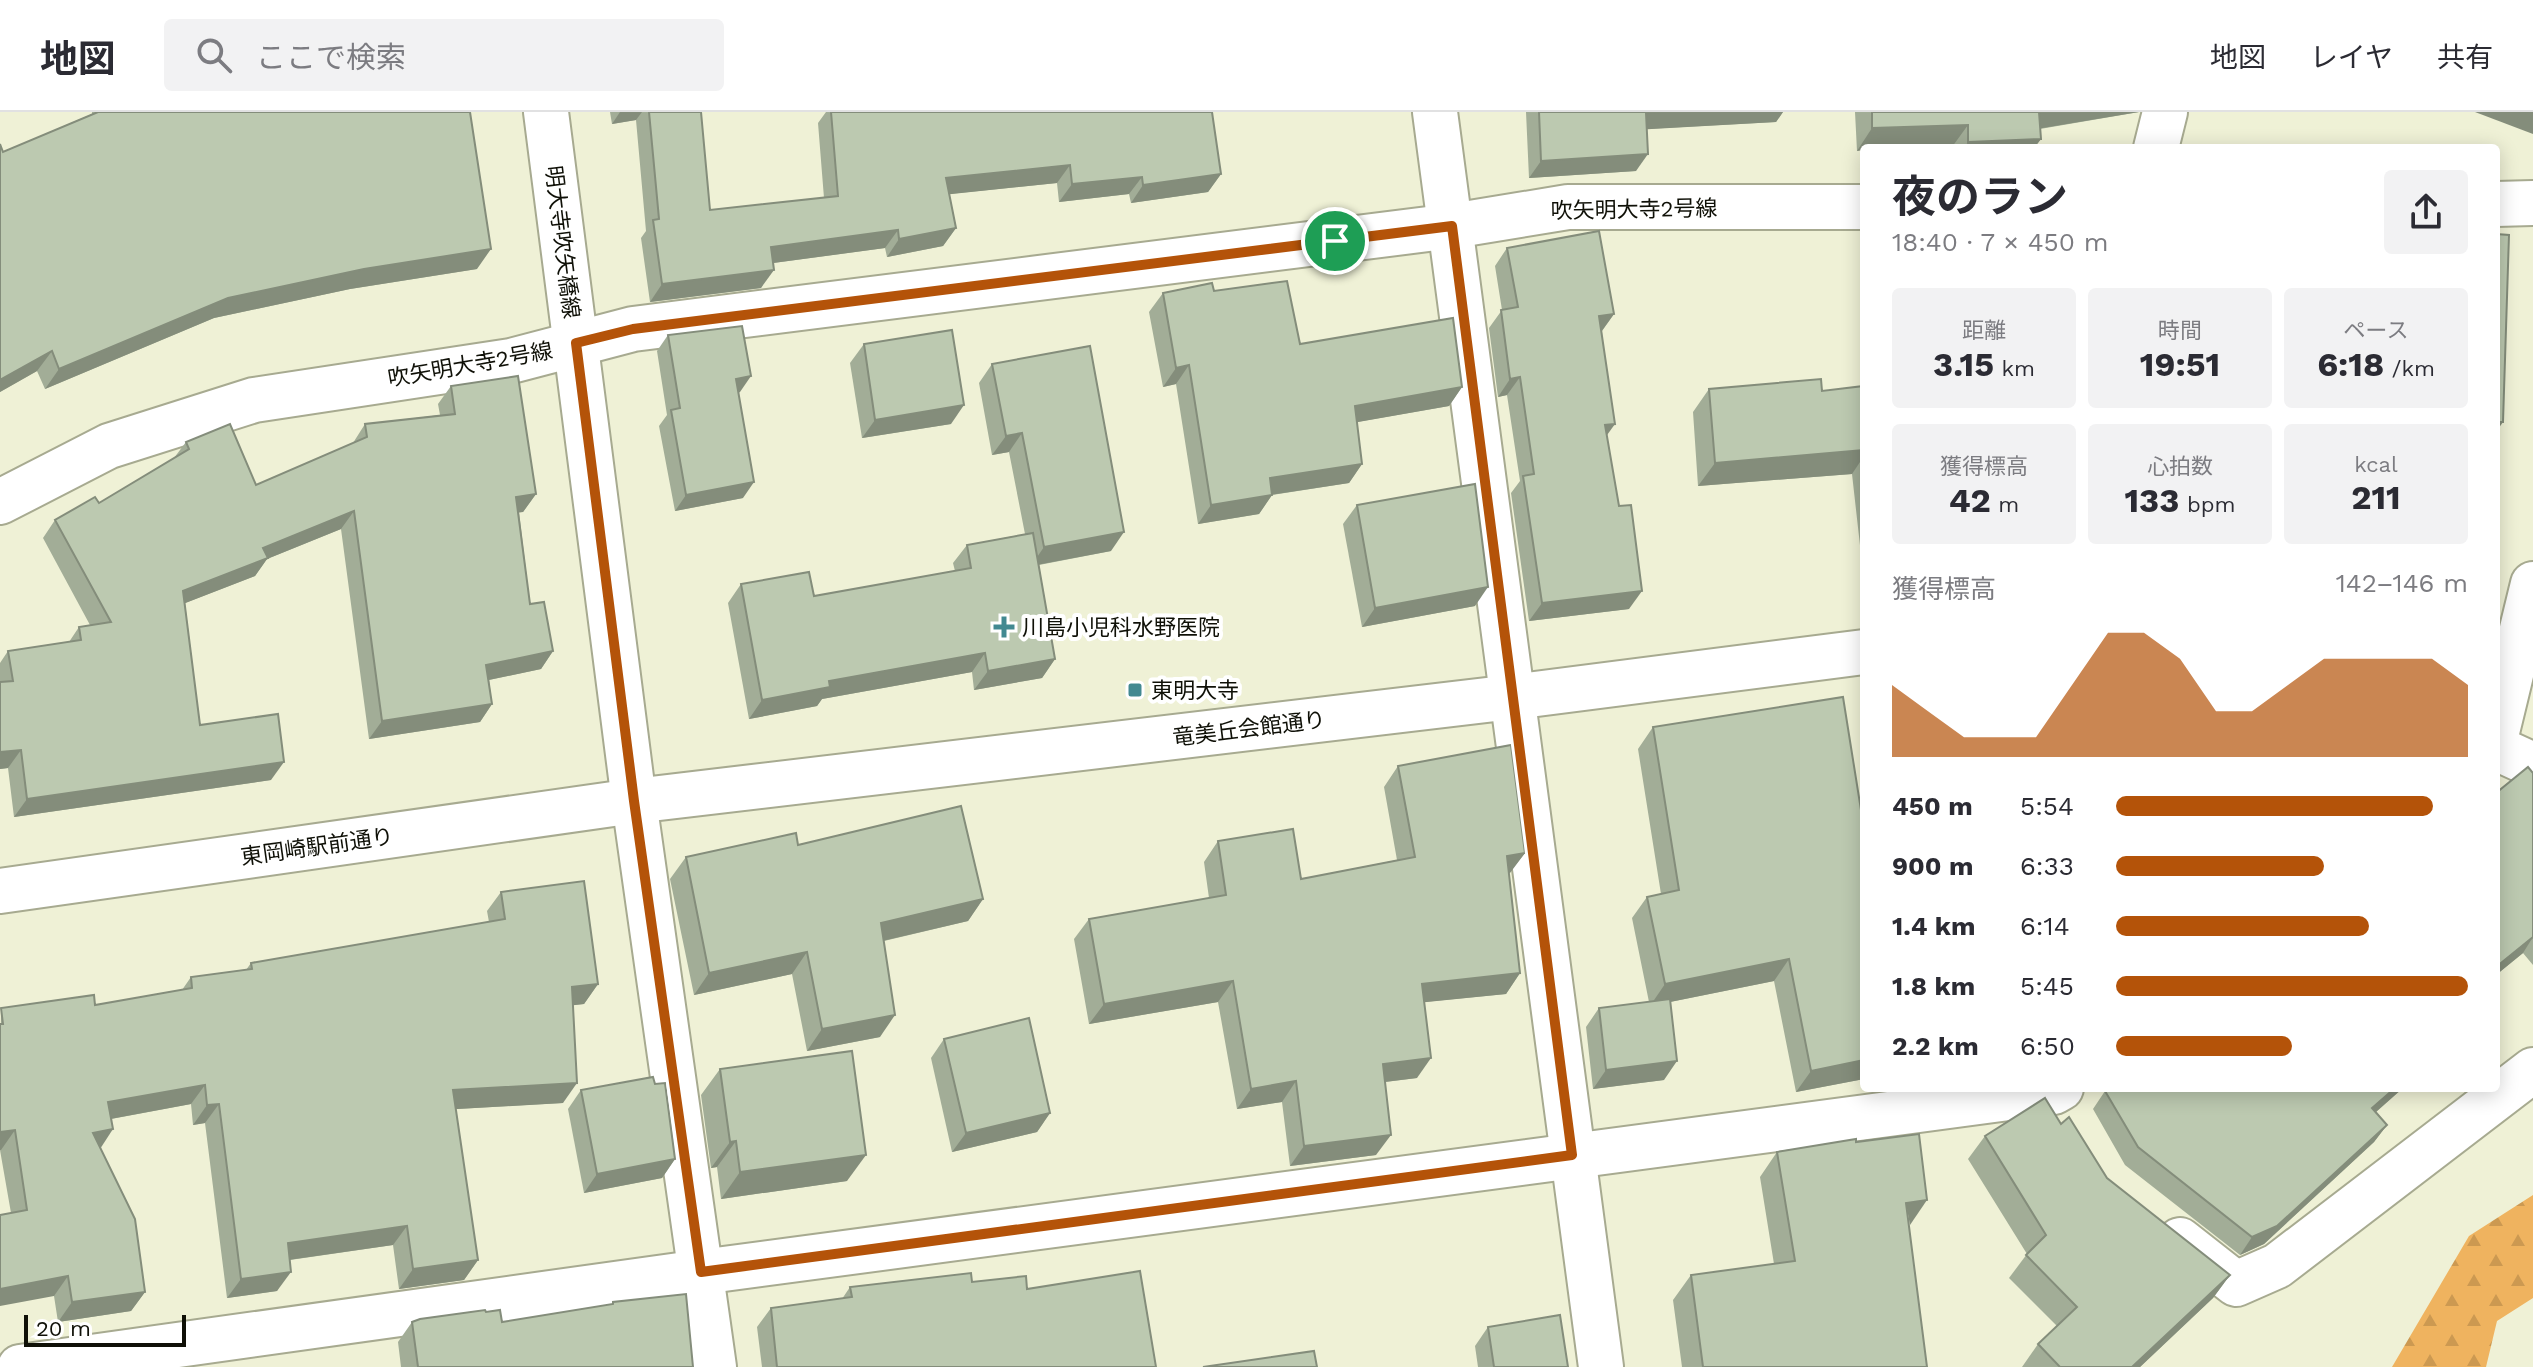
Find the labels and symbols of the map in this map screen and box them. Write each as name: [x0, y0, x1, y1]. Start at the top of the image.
street label: 明大寺吹矢橋線: [541, 164, 584, 320]
street label: 吹矢明大寺2号線: [1550, 196, 1718, 223]
pin: [1301, 207, 1369, 275]
street label: 吹矢明大寺2号線: [386, 338, 554, 391]
place label: 川島小児科水野医院: [1022, 615, 1220, 640]
marker: 川島小児科水野医院: [993, 616, 1015, 638]
place label: 東明大寺: [1151, 678, 1239, 703]
marker: 東明大寺: [1126, 681, 1144, 699]
street label: 竜美丘会館通り: [1171, 707, 1327, 750]
street label: 東岡崎駅前通り: [239, 823, 395, 870]
scale bar: [24, 1311, 186, 1347]

